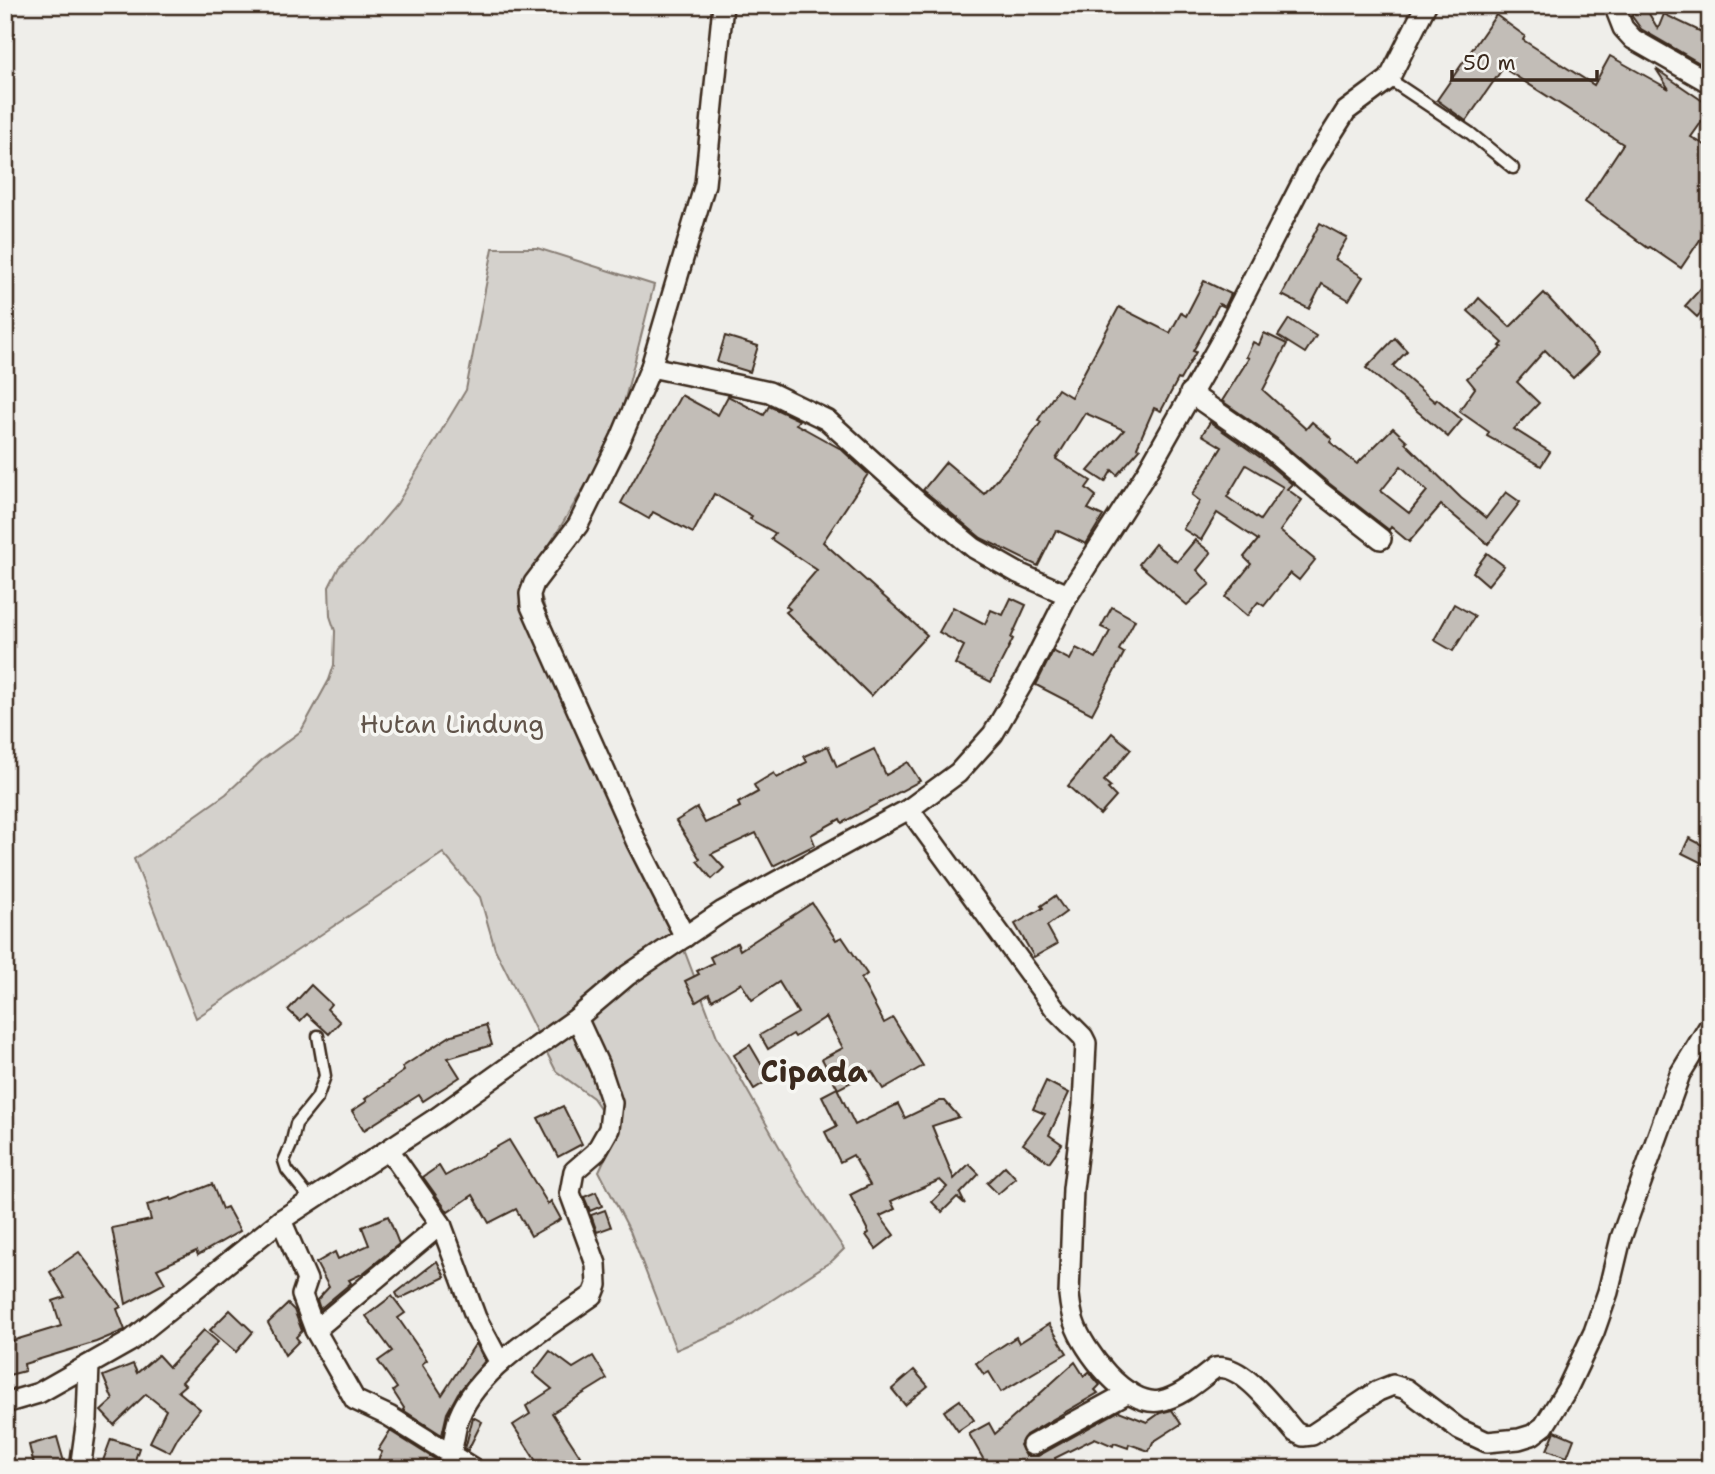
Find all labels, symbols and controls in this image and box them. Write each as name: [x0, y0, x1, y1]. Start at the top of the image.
scale bar: [1452, 38, 1598, 82]
text: 50 m: [1463, 49, 1516, 77]
park label: Hutan Lindung: [360, 706, 544, 741]
district label: Cipada: [760, 1051, 868, 1092]

